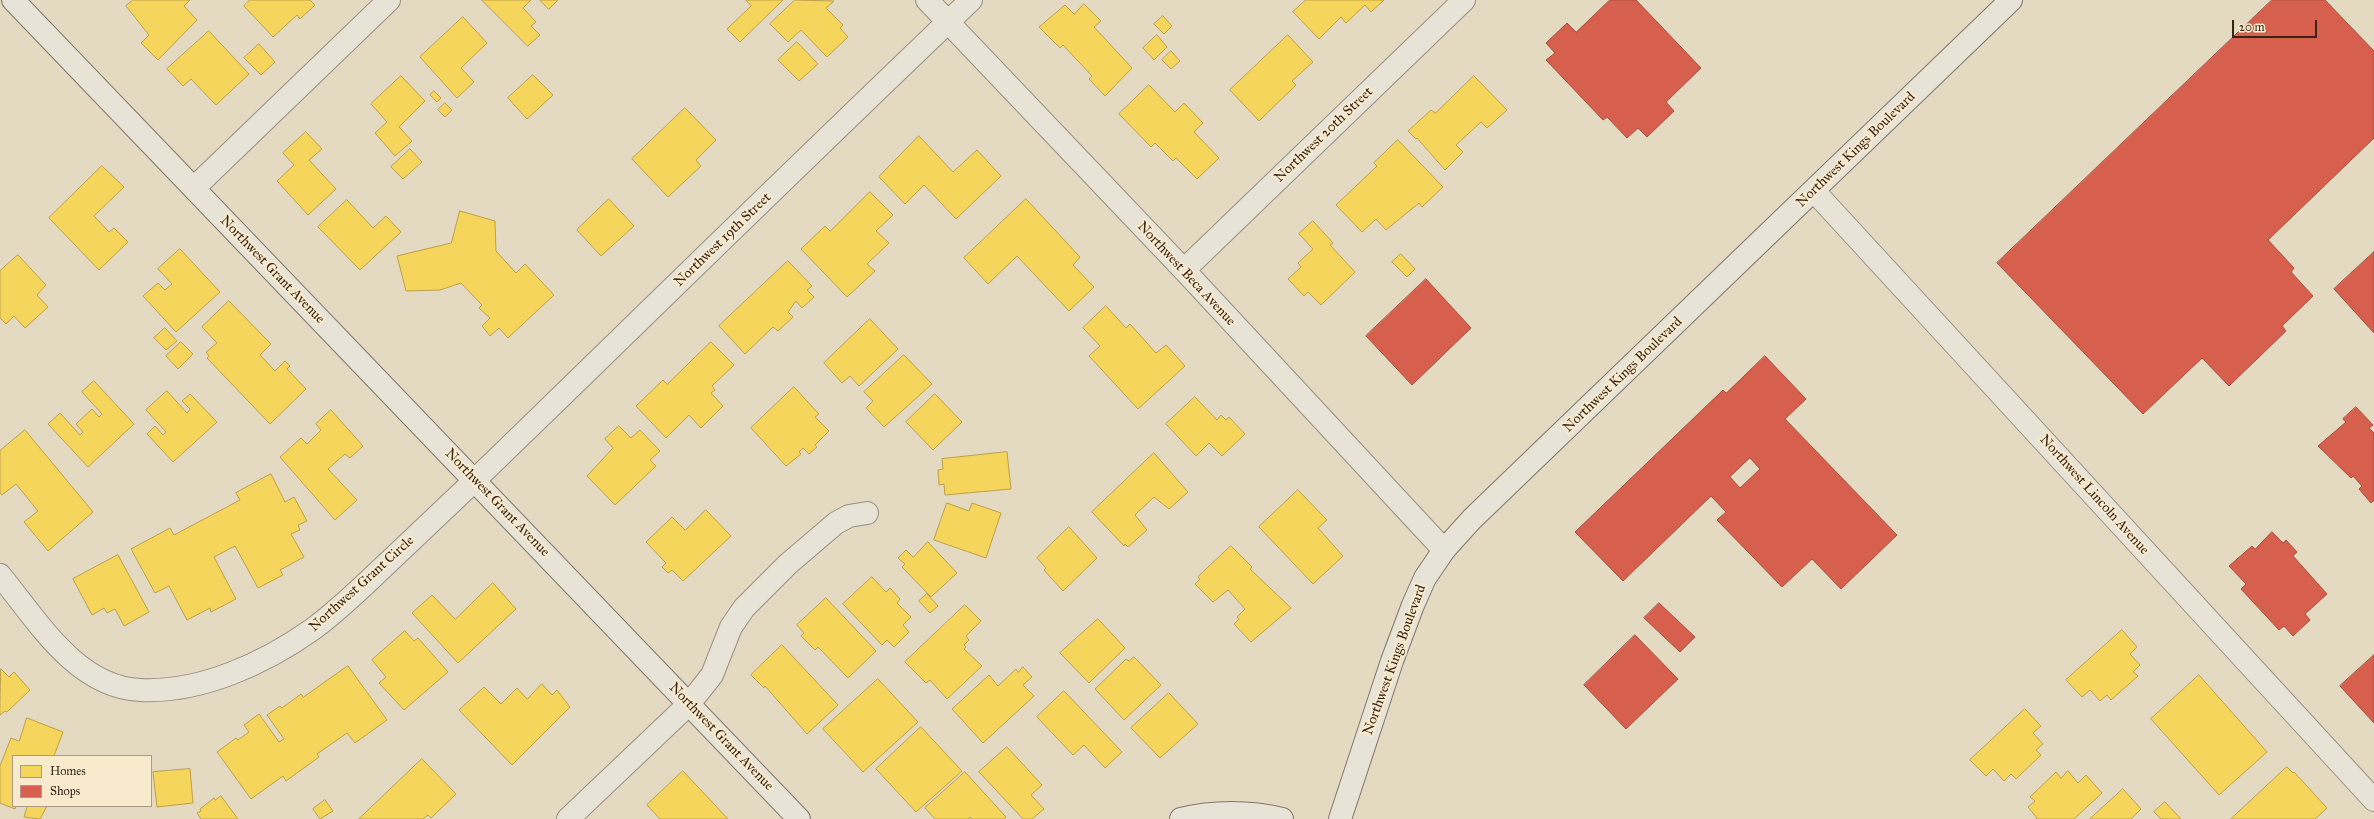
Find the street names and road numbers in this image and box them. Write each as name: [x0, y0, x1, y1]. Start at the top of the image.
street label: Northwest 20th Street: [1271, 84, 1377, 186]
street label: Northwest Kings Boulevard: [1793, 89, 1919, 211]
street label: Northwest 19th Street: [671, 189, 775, 291]
street label: Northwest Grant Avenue: [216, 213, 328, 327]
street label: Northwest Beca Avenue: [1133, 218, 1239, 330]
street label: Northwest Kings Boulevard: [1560, 314, 1686, 436]
street label: Northwest Lincoln Avenue: [2036, 432, 2152, 558]
street label: Northwest Grant Avenue: [441, 446, 553, 560]
street label: Northwest Grant Circle: [306, 532, 418, 636]
street label: Northwest Kings Boulevard: [1360, 583, 1430, 737]
street label: Northwest Grant Avenue: [665, 680, 777, 794]

